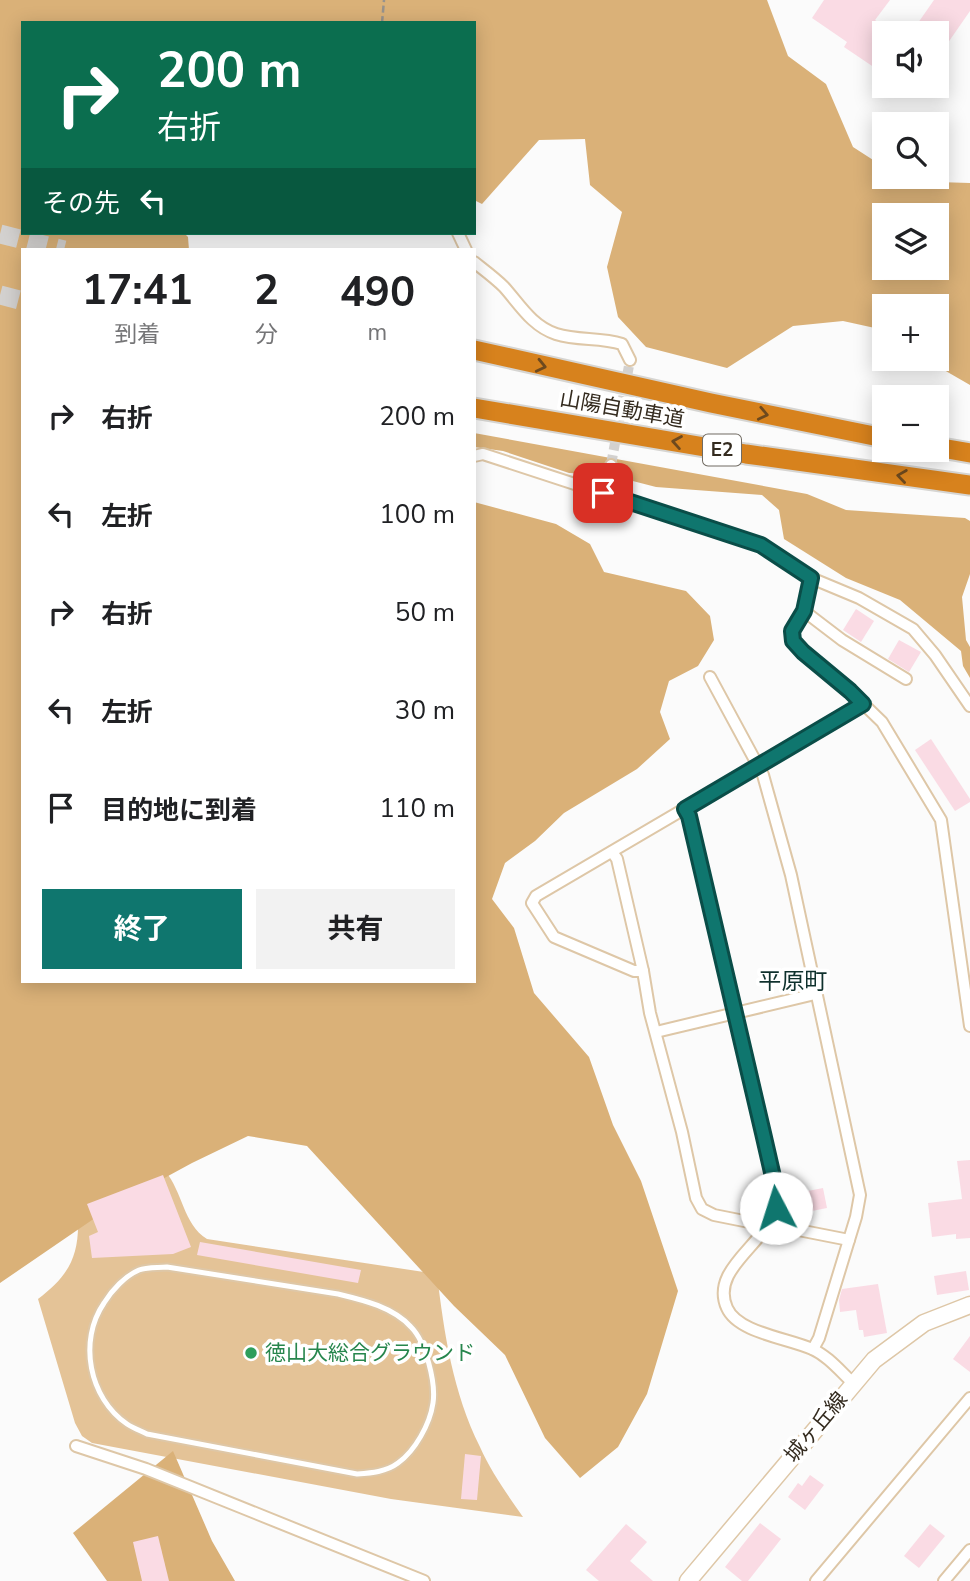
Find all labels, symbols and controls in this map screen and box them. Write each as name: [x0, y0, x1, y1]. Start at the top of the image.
map controls: [872, 21, 949, 462]
button: sound: [872, 21, 949, 98]
text: 200 m: [157, 37, 301, 104]
icon: right: [42, 49, 133, 140]
text: 右折: [157, 106, 221, 149]
button: search: [872, 112, 949, 189]
icon: left: [134, 182, 172, 220]
text: その先: [42, 186, 120, 221]
button: layers: [872, 203, 949, 280]
text: 17:41: [82, 262, 193, 319]
text: 2: [254, 262, 279, 319]
text: 490: [340, 264, 415, 321]
button: +: [872, 294, 949, 371]
text: m: [368, 317, 387, 348]
text: 到着: [114, 319, 160, 350]
text: 分: [255, 319, 278, 350]
one-way arrow: [535, 357, 547, 372]
street label: 山陽自動車道: [558, 384, 686, 434]
button: −: [872, 385, 949, 462]
icon: right: [42, 397, 80, 435]
text: 200 m: [379, 399, 455, 434]
text: 右折: [101, 401, 153, 436]
one-way arrow: [757, 405, 769, 420]
one-way arrow: [671, 435, 683, 450]
road number: E2: [703, 435, 741, 466]
pin: [573, 463, 633, 523]
one-way arrow: [896, 469, 908, 484]
icon: arrive: [584, 474, 622, 512]
icon: left: [42, 495, 80, 533]
text: 100 m: [379, 497, 455, 532]
text: 左折: [101, 499, 153, 534]
icon: right: [42, 593, 80, 631]
text: 50 m: [395, 595, 455, 630]
text: 右折: [101, 597, 153, 632]
icon: left: [42, 691, 80, 729]
text: 30 m: [395, 693, 455, 728]
text: 左折: [101, 695, 153, 730]
icon: arrive: [42, 789, 80, 827]
text: 110 m: [379, 791, 455, 826]
text: 目的地に到着: [101, 793, 257, 828]
button: 終了: [42, 889, 242, 969]
button: 共有: [256, 889, 455, 969]
district label: 平原町: [759, 966, 828, 997]
position arrow: [739, 1171, 813, 1245]
place label: 徳山大総合グラウンド: [265, 1339, 475, 1367]
marker: 徳山大総合グラウンド: [243, 1345, 259, 1361]
street label: 城ヶ丘線: [778, 1386, 854, 1468]

